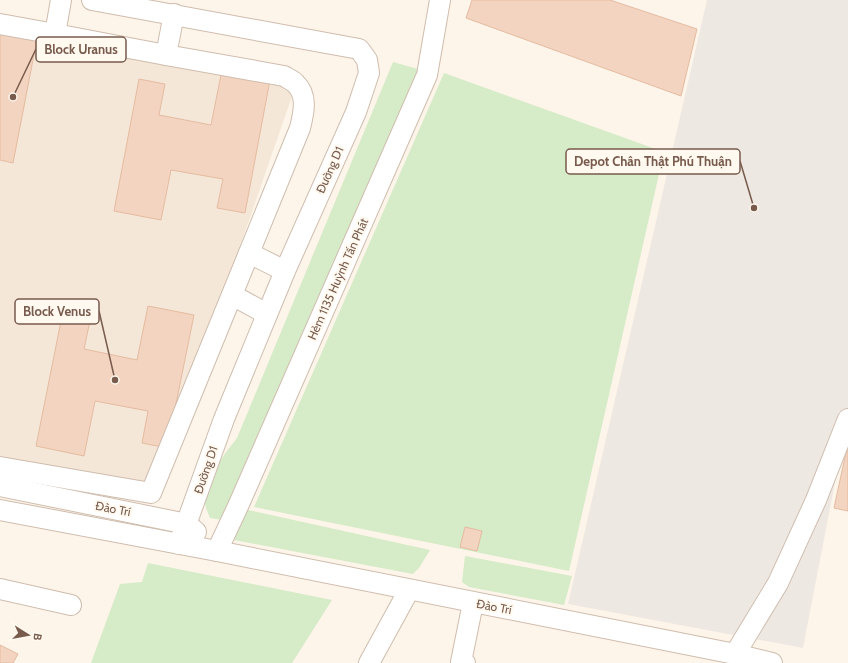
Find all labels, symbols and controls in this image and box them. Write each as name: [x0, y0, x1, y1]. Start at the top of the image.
callout: Block Uranus: [36, 37, 126, 62]
text: Block Uranus: [44, 41, 118, 57]
street label: Đường D1: [313, 144, 346, 196]
callout: Depot Chân Thật Phú Thuận: [566, 149, 740, 174]
text: Depot Chân Thật Phú Thuận: [574, 153, 732, 169]
street label: Hẻm 1135 Huỳnh Tấn Phát: [304, 216, 371, 342]
callout: Block Venus: [15, 299, 99, 324]
text: Block Venus: [23, 303, 91, 319]
street label: Đường D1: [190, 444, 221, 496]
street label: Đào Trí: [94, 498, 132, 519]
street label: Đào Trí: [475, 596, 513, 617]
north arrow: [8, 615, 48, 655]
text: B: [30, 632, 45, 642]

